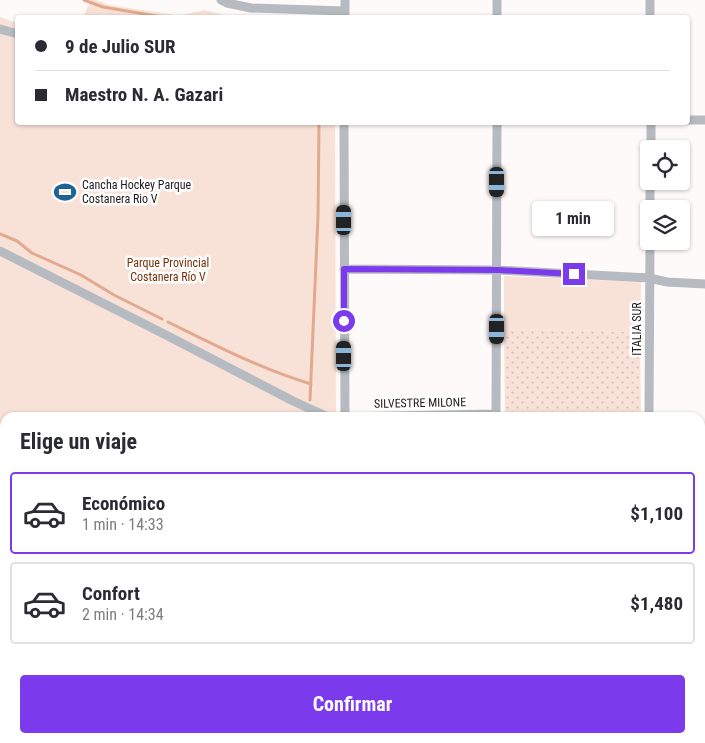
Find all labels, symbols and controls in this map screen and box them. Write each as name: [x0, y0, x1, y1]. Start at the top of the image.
text: 9 de Julio SUR: [65, 35, 176, 58]
text: Maestro N. A. Gazari: [65, 83, 223, 106]
map controls: [640, 140, 690, 250]
button: locate: [640, 140, 690, 190]
car: [489, 167, 504, 197]
place label: Cancha Hockey Parque Costanera Rio V: [82, 178, 191, 206]
sports icon: Cancha Hockey Parque Costanera Rio V: [52, 179, 78, 205]
button: layers: [640, 200, 690, 250]
callout: 1 min: [533, 202, 615, 236]
car: [336, 205, 351, 235]
text: 1 min: [555, 209, 591, 228]
park label: Parque Provincial Costanera Río V: [127, 256, 209, 284]
route end: [563, 263, 585, 285]
street label: ITALIA SUR: [630, 302, 644, 356]
route start: [333, 310, 355, 332]
car: [489, 314, 504, 344]
car: [336, 341, 351, 371]
street label: SILVESTRE MILONE: [374, 395, 466, 411]
text: Elige un viaje: [20, 429, 137, 454]
icon: car: [22, 491, 67, 536]
text: Económico: [82, 492, 165, 515]
text: $1,100: [630, 502, 683, 525]
text: 1 min · 14:33: [82, 515, 164, 534]
icon: car: [22, 581, 67, 626]
text: Confort: [82, 582, 140, 605]
text: $1,480: [630, 592, 683, 615]
text: 2 min · 14:34: [82, 605, 164, 624]
button: Confirmar: [20, 675, 685, 733]

